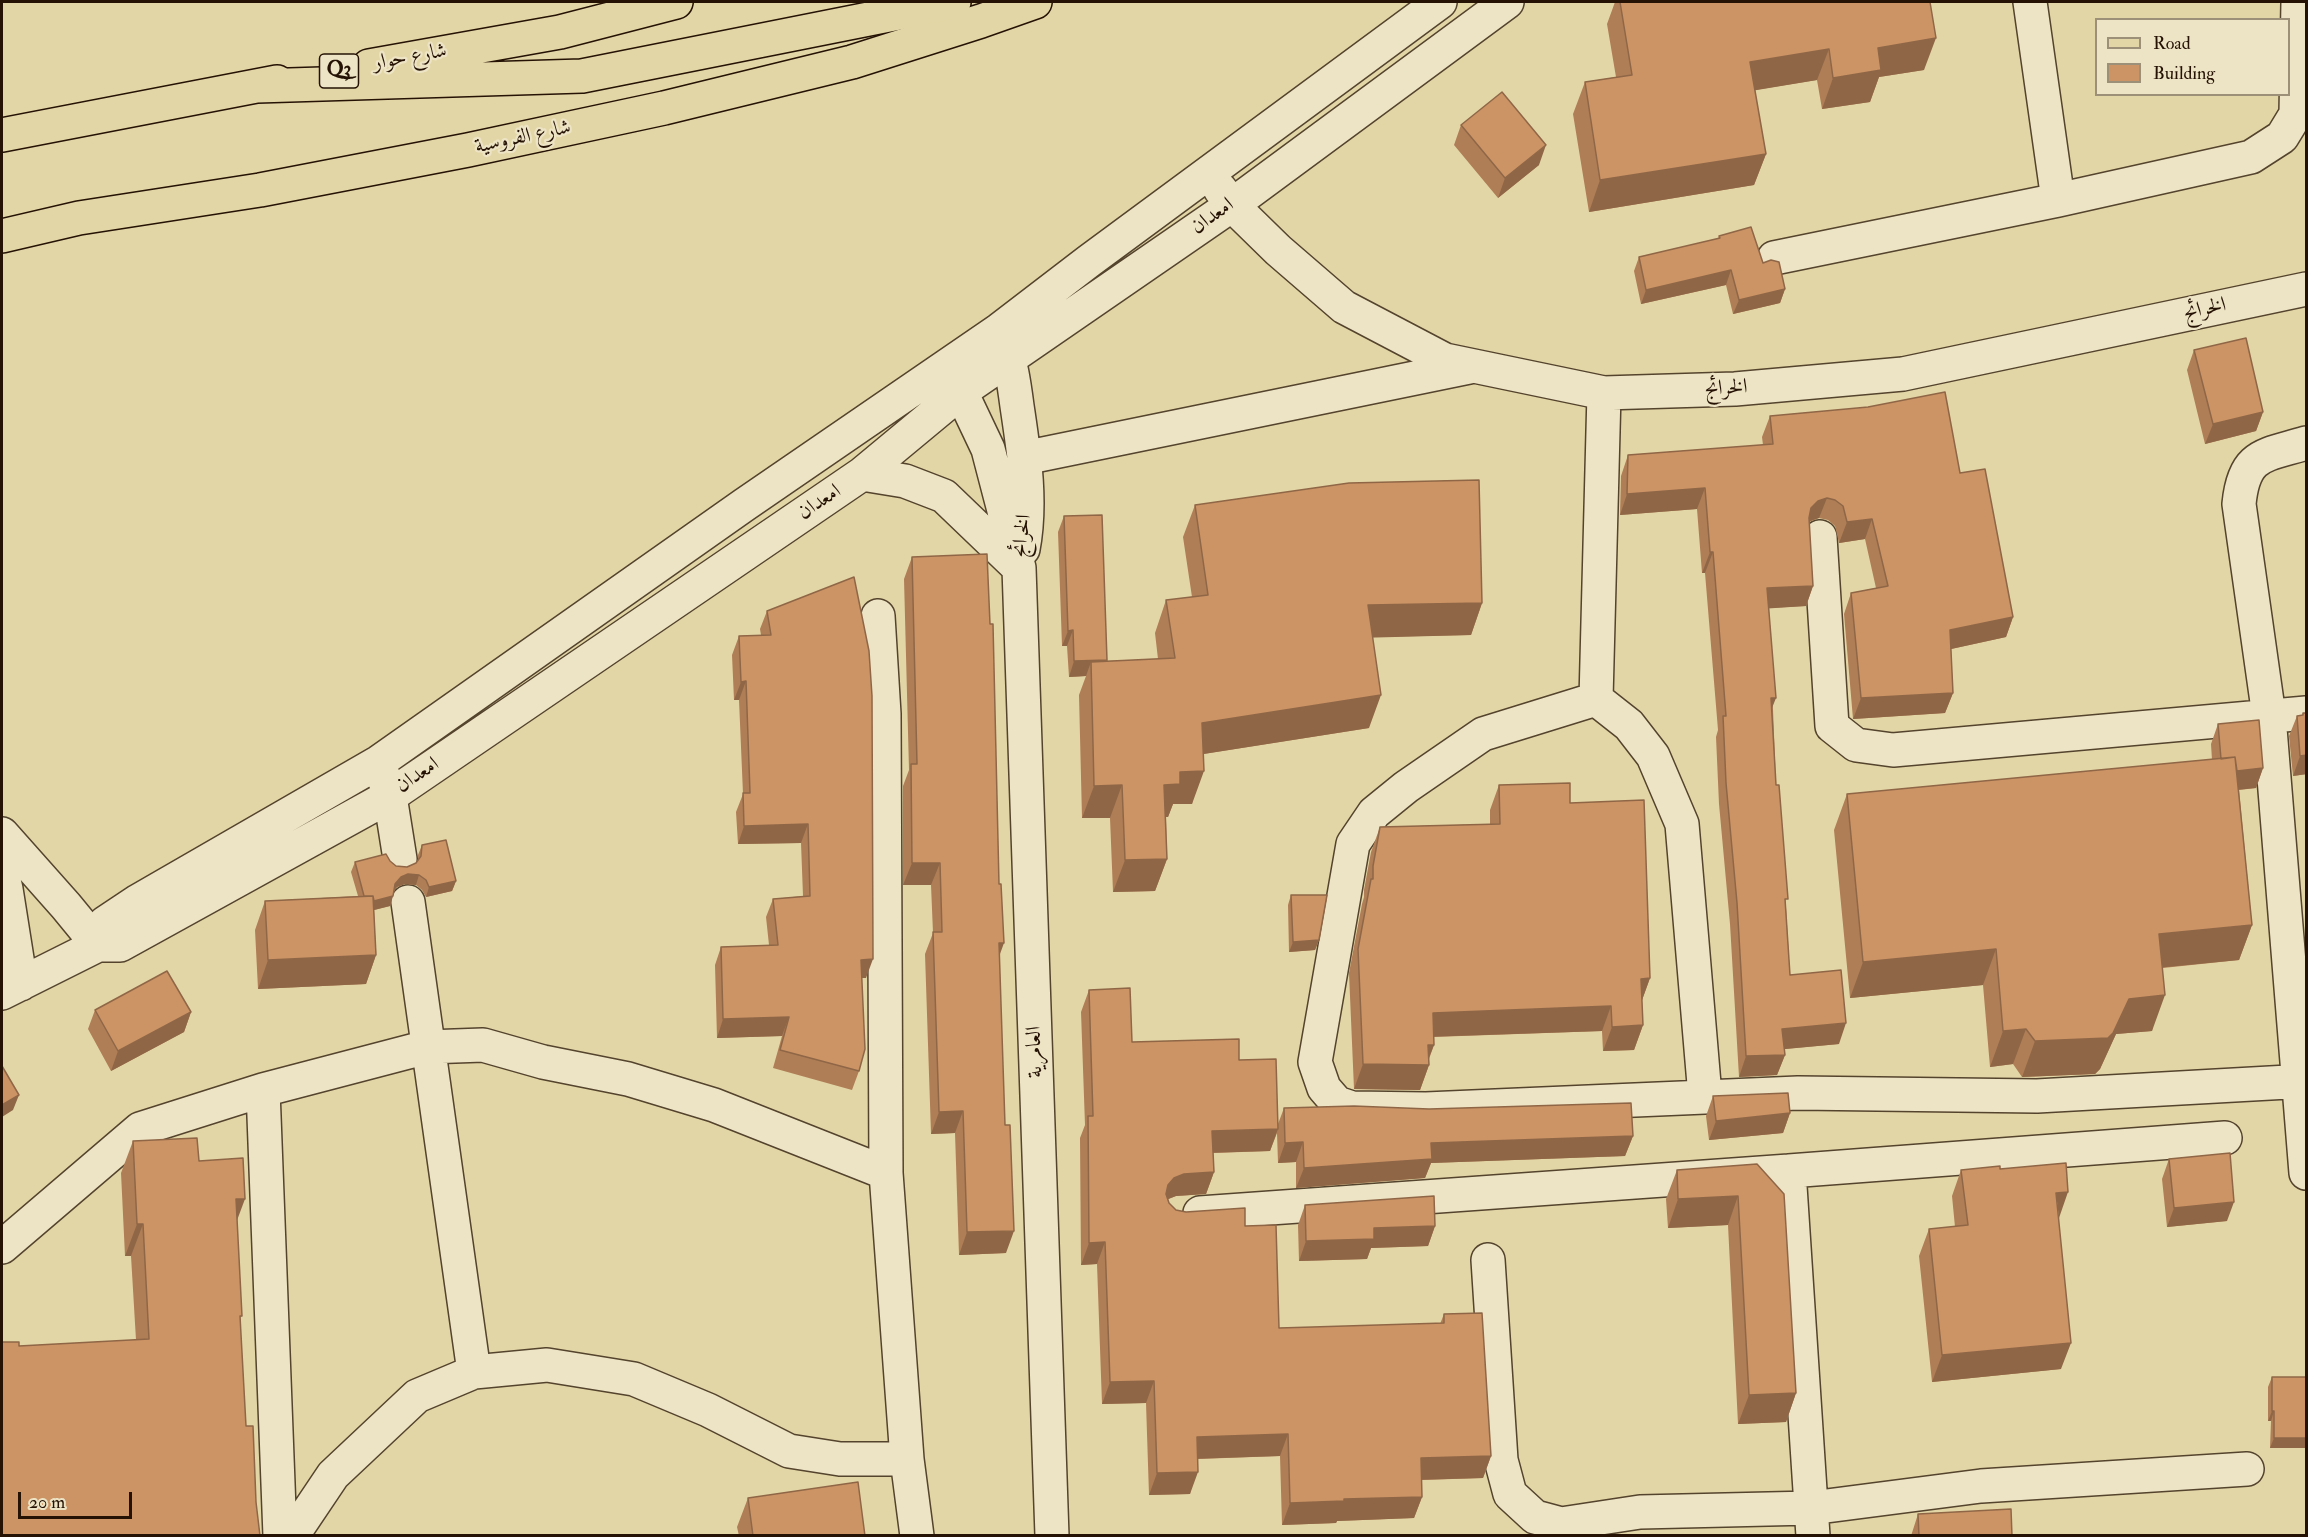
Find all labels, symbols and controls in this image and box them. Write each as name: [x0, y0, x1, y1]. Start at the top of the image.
legend: [2095, 18, 2290, 96]
text: Road: [2153, 32, 2191, 55]
street label: شارع حوار: [371, 39, 449, 77]
road number: Q3: [320, 54, 358, 88]
text: Building: [2153, 62, 2215, 85]
street label: شارع الفروسية: [473, 116, 573, 160]
street label: امعدان: [1187, 193, 1239, 241]
street label: الخرائج: [2181, 293, 2229, 327]
street label: الخرائج: [1704, 375, 1748, 403]
street label: امعدان: [794, 479, 846, 527]
street label: الخرائج: [1008, 513, 1038, 559]
street label: امعدان: [392, 752, 444, 800]
street label: العامرية: [1023, 1026, 1049, 1078]
scale bar: [21, 1480, 135, 1518]
text: 20 m: [29, 1491, 65, 1514]

